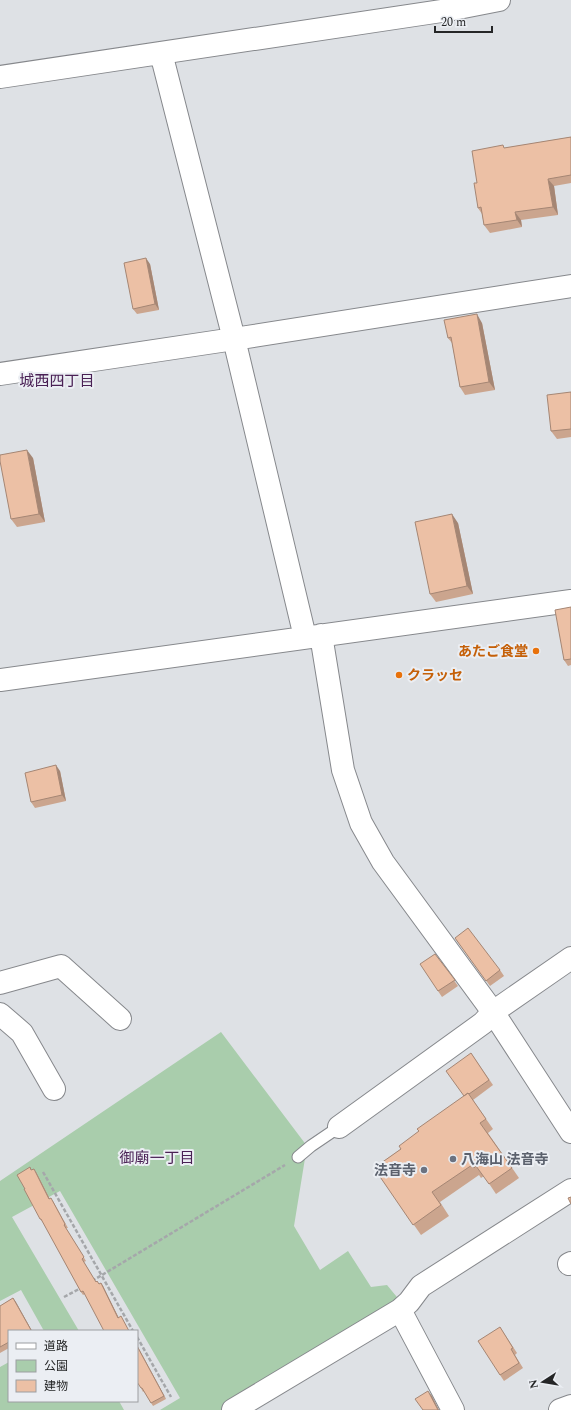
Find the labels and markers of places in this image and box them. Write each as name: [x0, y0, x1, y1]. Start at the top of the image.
place label: あたご食堂: [458, 641, 528, 662]
marker: あたご食堂: [531, 646, 541, 656]
place label: クラッセ: [407, 665, 463, 686]
marker: クラッセ: [394, 670, 404, 680]
place label: 八海山 法音寺: [461, 1149, 549, 1170]
marker: 八海山 法音寺: [448, 1154, 458, 1164]
place label: 法音寺: [374, 1160, 416, 1181]
marker: 法音寺: [419, 1165, 429, 1175]

